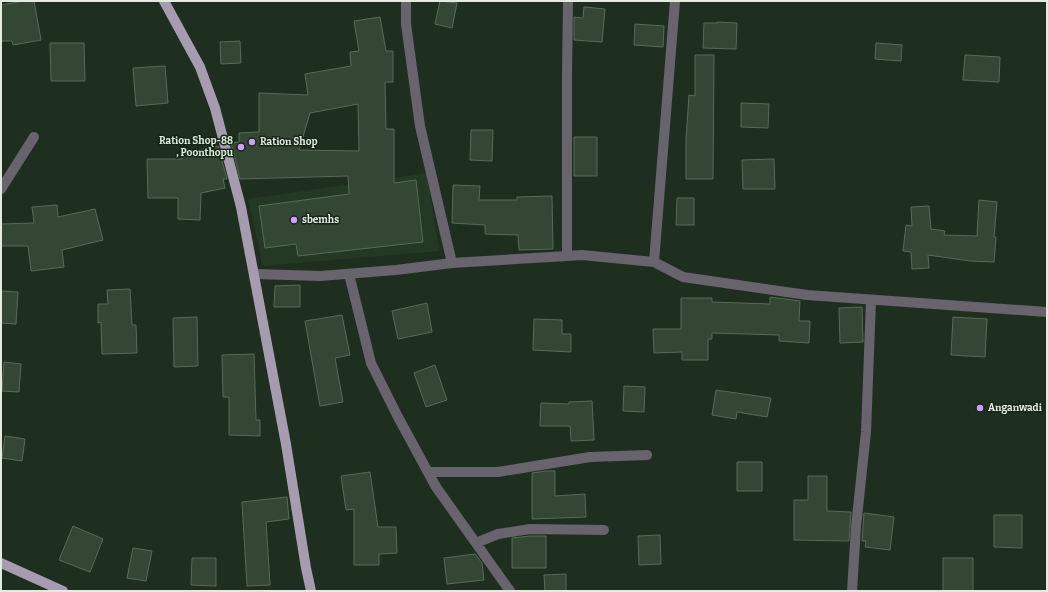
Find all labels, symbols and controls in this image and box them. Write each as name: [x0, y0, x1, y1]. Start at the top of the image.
place label: Ration Shop-88 , Poonthopu: [159, 135, 234, 159]
place label: Ration Shop: [260, 136, 318, 148]
marker: Ration Shop: [247, 137, 257, 147]
marker: Ration Shop-88 , Poonthopu: [236, 142, 246, 152]
place label: sbemhs: [302, 214, 339, 226]
marker: sbemhs: [289, 215, 299, 225]
place label: Anganwadi: [988, 402, 1043, 414]
marker: Anganwadi: [975, 403, 985, 413]

